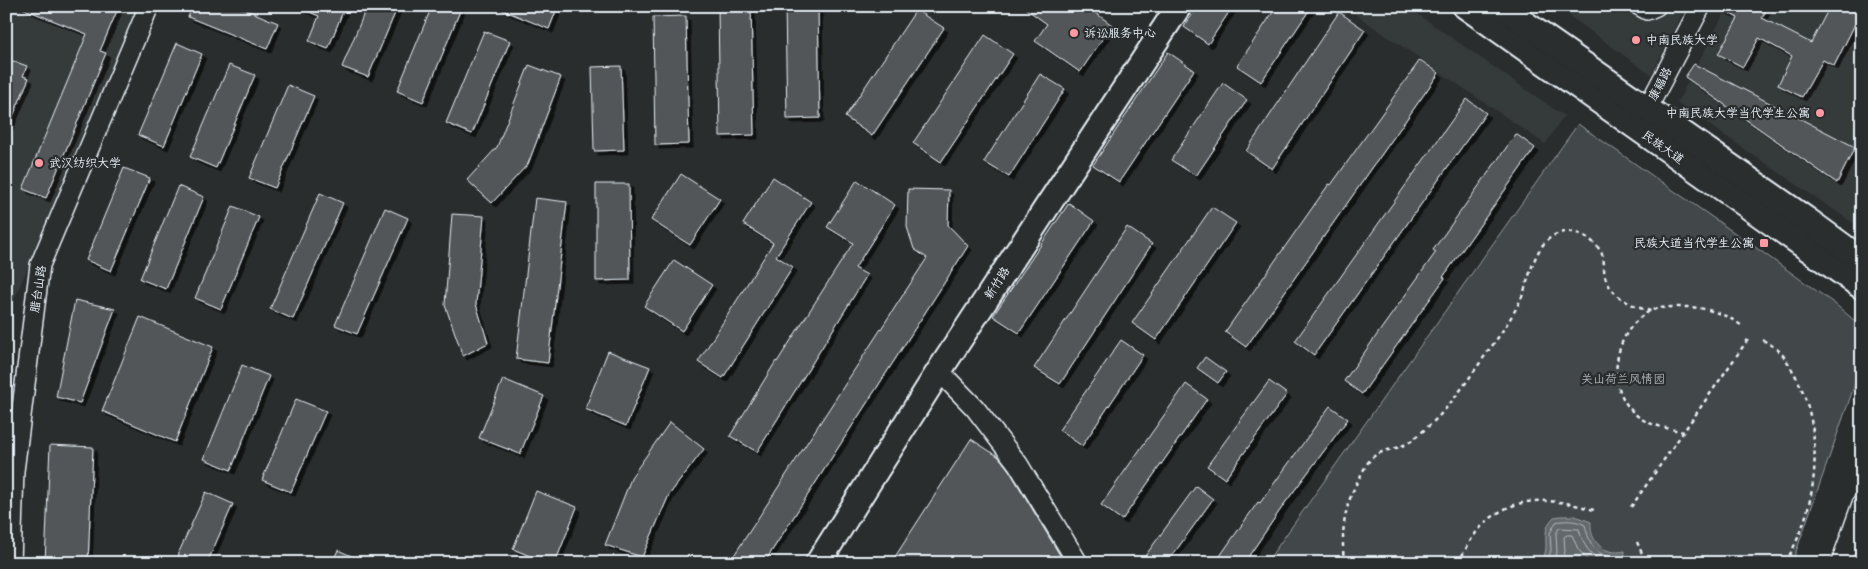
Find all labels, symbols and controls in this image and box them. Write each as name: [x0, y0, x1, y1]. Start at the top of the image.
place label: 诉讼服务中心: [1084, 26, 1156, 41]
marker: 诉讼服务中心: [1068, 27, 1080, 39]
place label: 中南民族大学: [1646, 33, 1718, 48]
marker: 中南民族大学: [1630, 34, 1642, 46]
street label: 康福路: [1645, 65, 1676, 104]
place label: 中南民族大学当代学生公寓: [1666, 106, 1810, 121]
marker: 中南民族大学当代学生公寓: [1814, 107, 1826, 119]
street label: 民族大道: [1639, 127, 1687, 167]
place label: 武汉纺织大学: [49, 156, 121, 171]
marker: 武汉纺织大学: [33, 157, 45, 169]
place label: 民族大道当代学生公寓: [1634, 236, 1754, 251]
marker: 民族大道当代学生公寓: [1758, 237, 1770, 249]
street label: 腊台山路: [27, 264, 50, 314]
street label: 新竹路: [981, 264, 1014, 302]
park label: 关山荷兰风情园: [1581, 372, 1665, 387]

